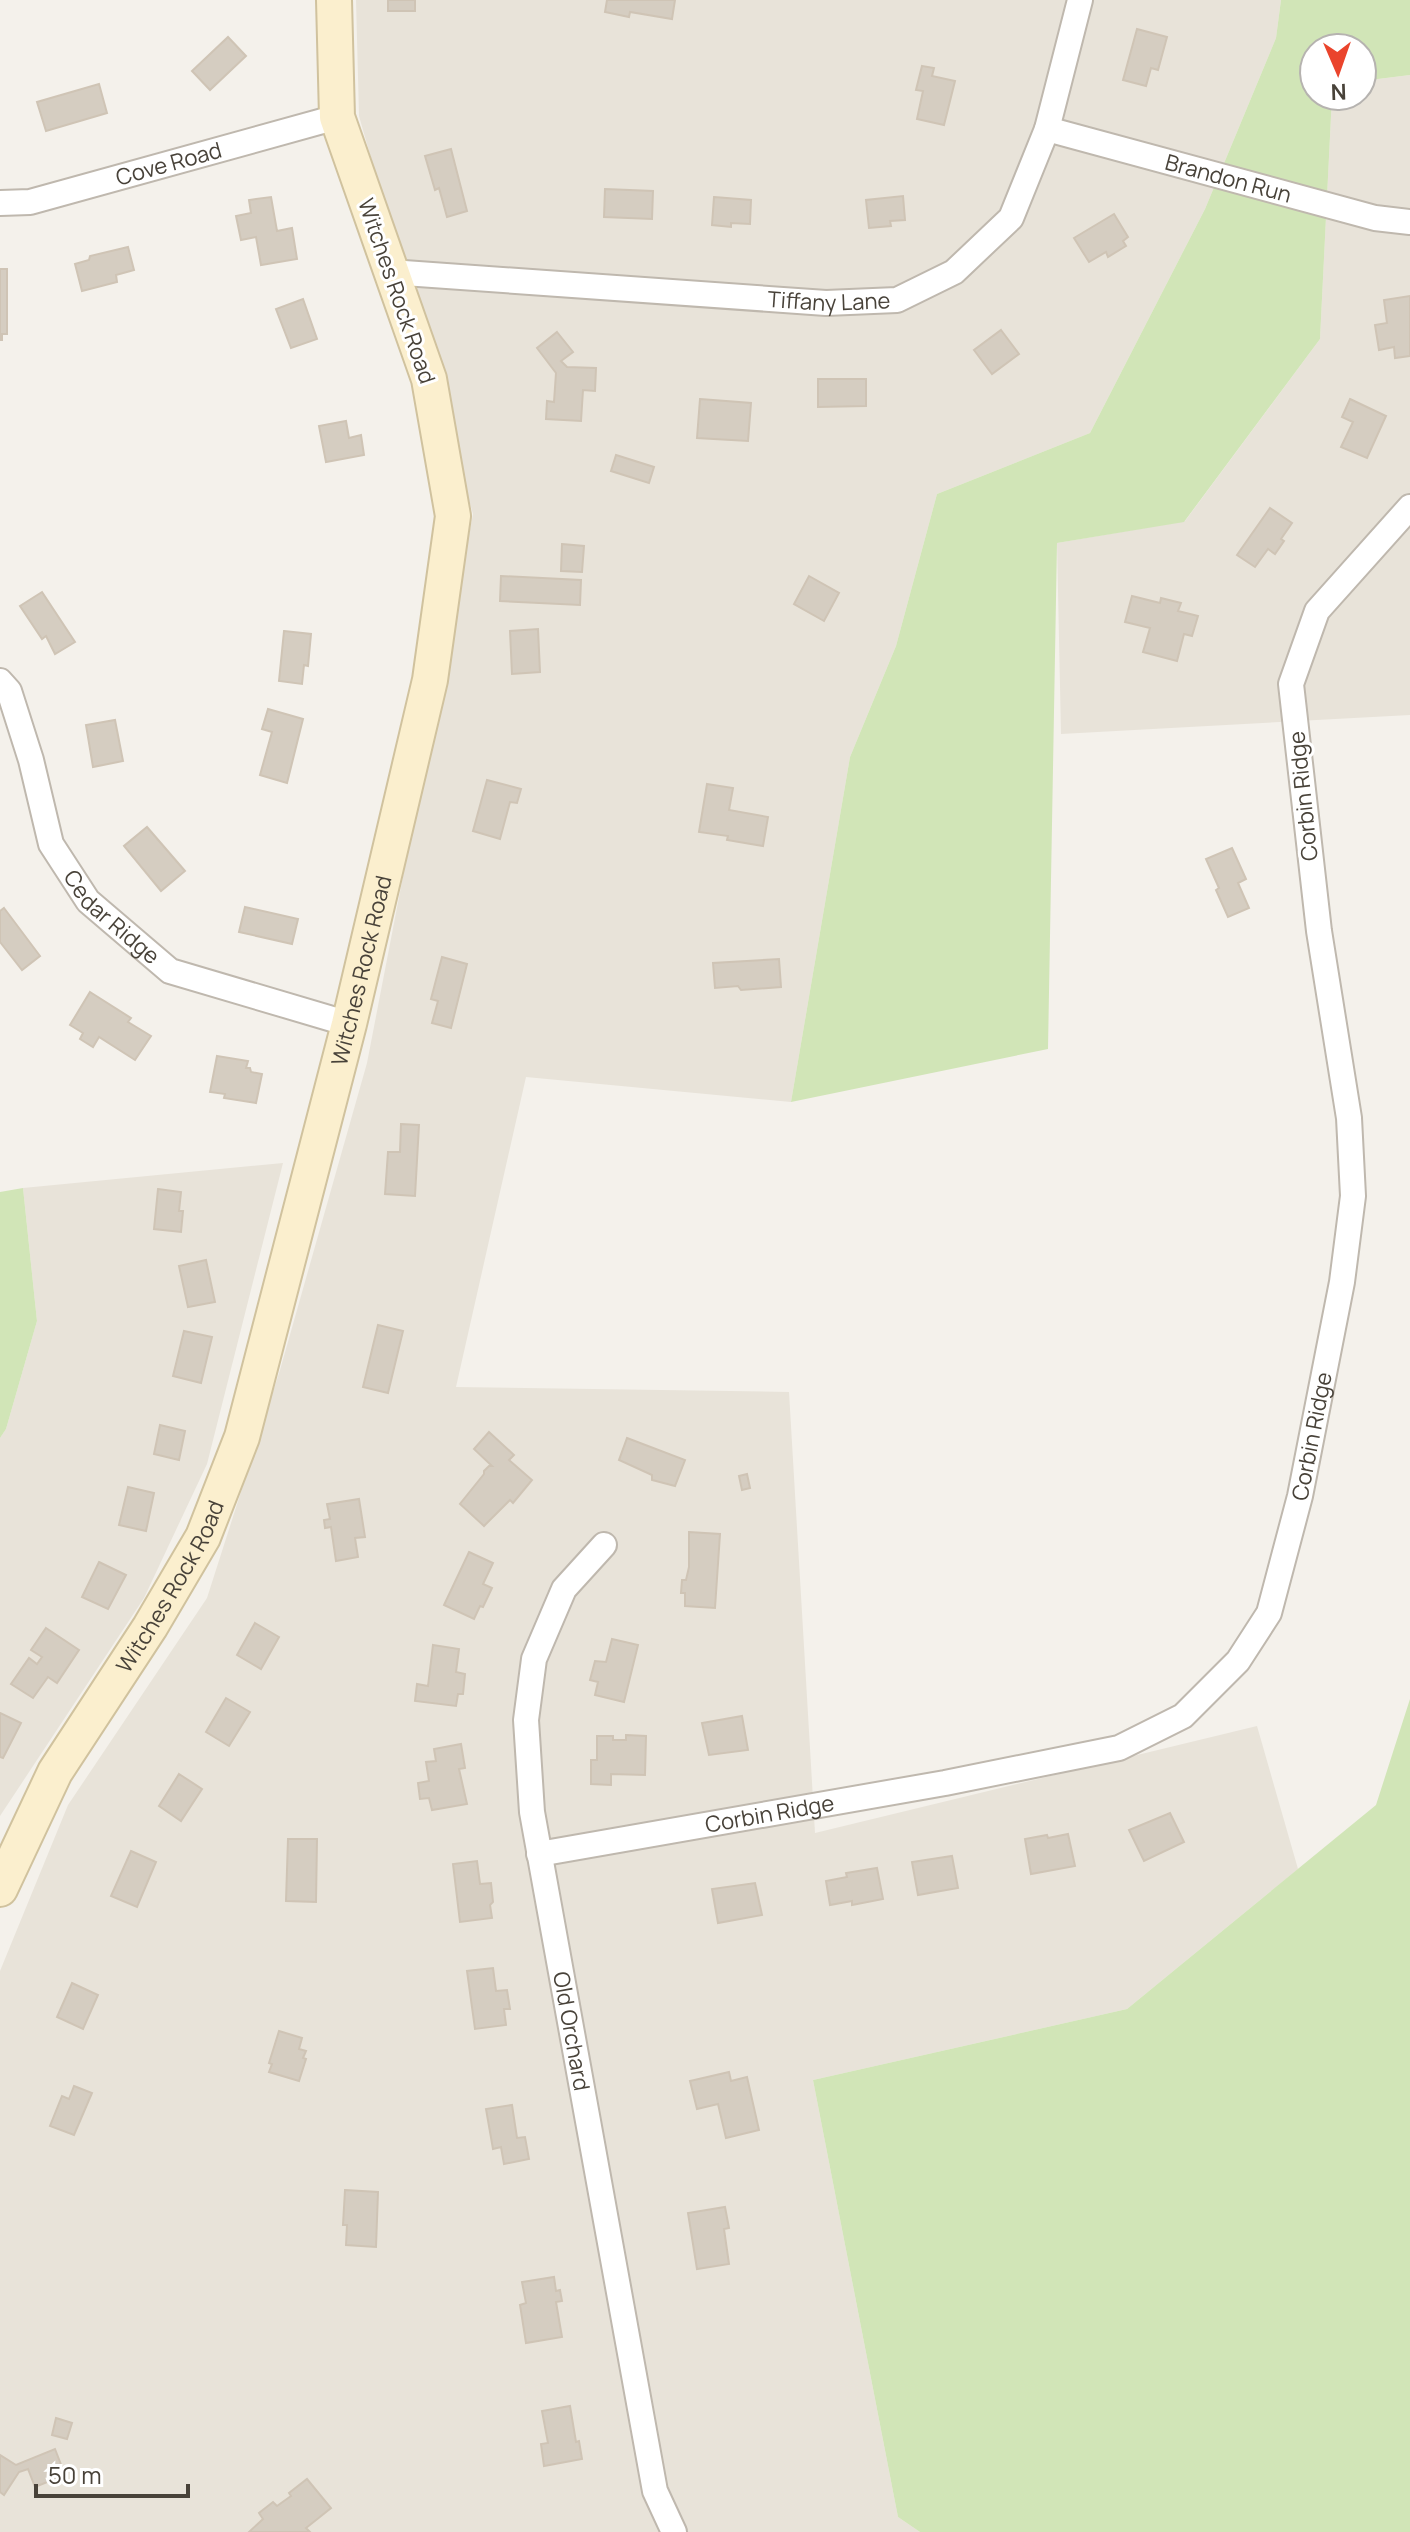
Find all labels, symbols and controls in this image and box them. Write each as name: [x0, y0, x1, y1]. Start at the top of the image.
north arrow: [1298, 32, 1378, 112]
text: N: [1330, 77, 1347, 107]
street label: Cove Road: [112, 135, 225, 193]
street label: Brandon Run: [1162, 147, 1295, 210]
street label: Witches Rock Road: [351, 194, 443, 388]
street label: Tiffany Lane: [767, 284, 891, 318]
street label: Corbin Ridge: [1281, 730, 1325, 862]
street label: Cedar Ridge: [57, 864, 166, 971]
street label: Witches Rock Road: [324, 872, 398, 1069]
street label: Corbin Ridge: [1284, 1369, 1339, 1503]
street label: Witches Rock Road: [109, 1496, 231, 1679]
street label: Corbin Ridge: [703, 1788, 836, 1840]
street label: Old Orchard: [546, 1969, 597, 2093]
scale bar: [36, 2448, 188, 2498]
text: 50 m: [48, 2458, 102, 2491]

